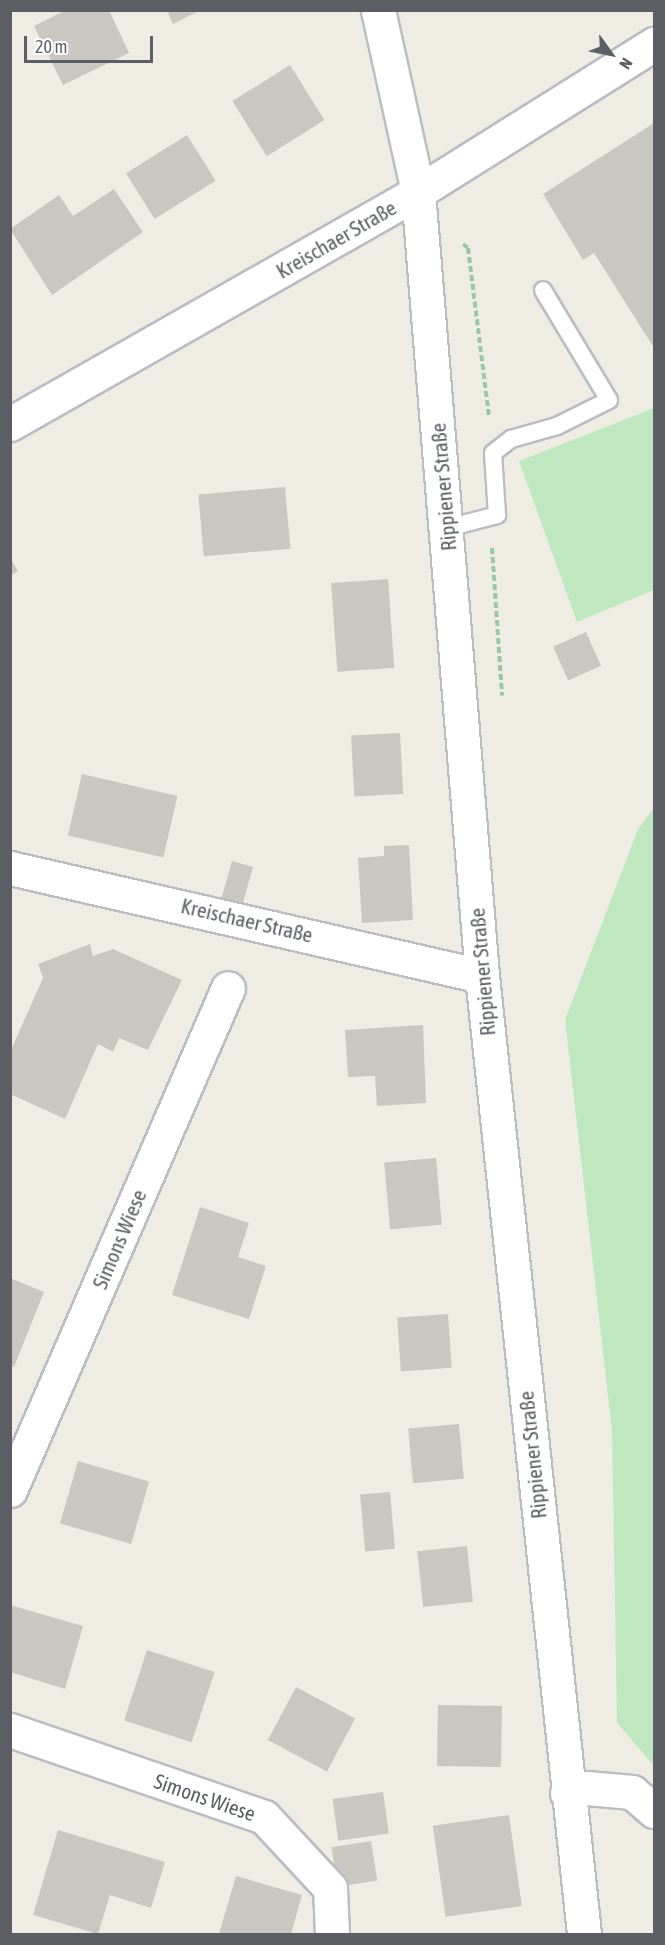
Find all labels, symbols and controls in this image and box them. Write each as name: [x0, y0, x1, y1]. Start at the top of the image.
scale bar: [27, 24, 156, 62]
north arrow: [581, 24, 641, 84]
text: 20 m: [35, 36, 67, 57]
text: N: [616, 55, 636, 73]
street label: Kreischaer Straße: [272, 194, 400, 284]
street label: Rippiener Straße: [425, 422, 461, 552]
street label: Kreischaer Straße: [179, 893, 315, 947]
street label: Rippiener Straße: [464, 907, 500, 1037]
street label: Simons Wiese: [87, 1185, 151, 1293]
street label: Rippiener Straße: [513, 1390, 551, 1520]
street label: Simons Wiese: [151, 1768, 259, 1826]

